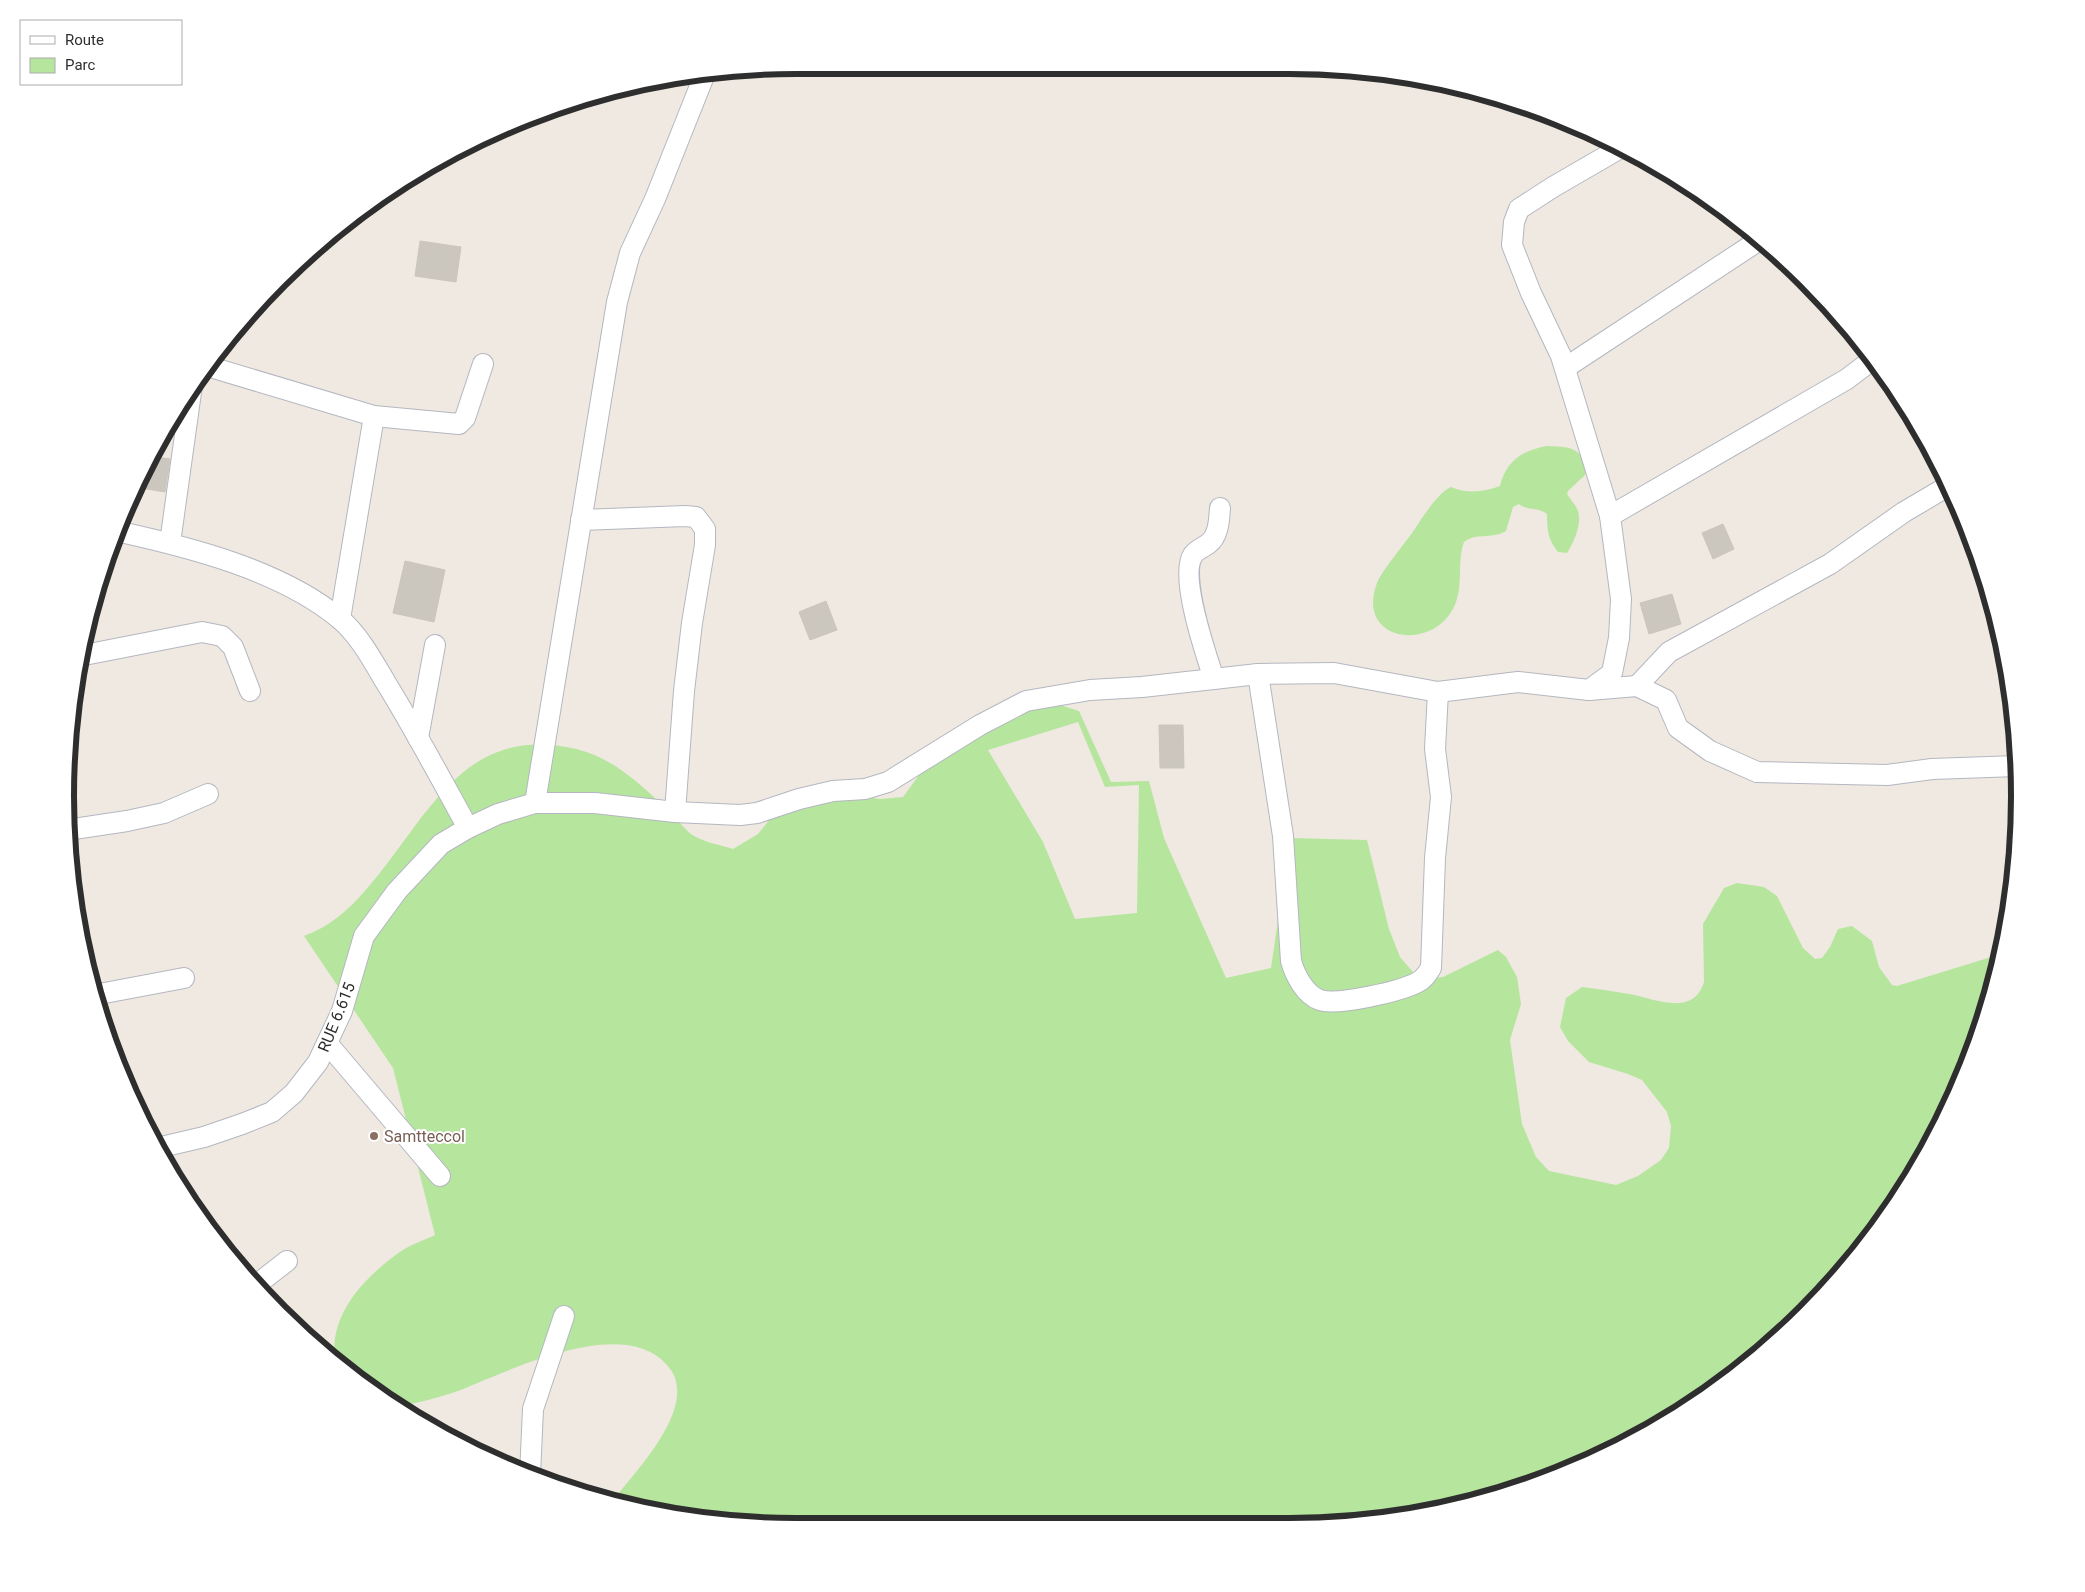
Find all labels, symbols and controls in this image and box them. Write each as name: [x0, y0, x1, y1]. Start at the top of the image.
legend: [20, 20, 182, 85]
text: Route: [65, 31, 104, 49]
text: Parc: [65, 56, 95, 74]
street label: RUE 6.615: [314, 980, 359, 1055]
place label: Samtteccol: [384, 1127, 465, 1146]
marker: Samtteccol: [368, 1130, 380, 1142]

